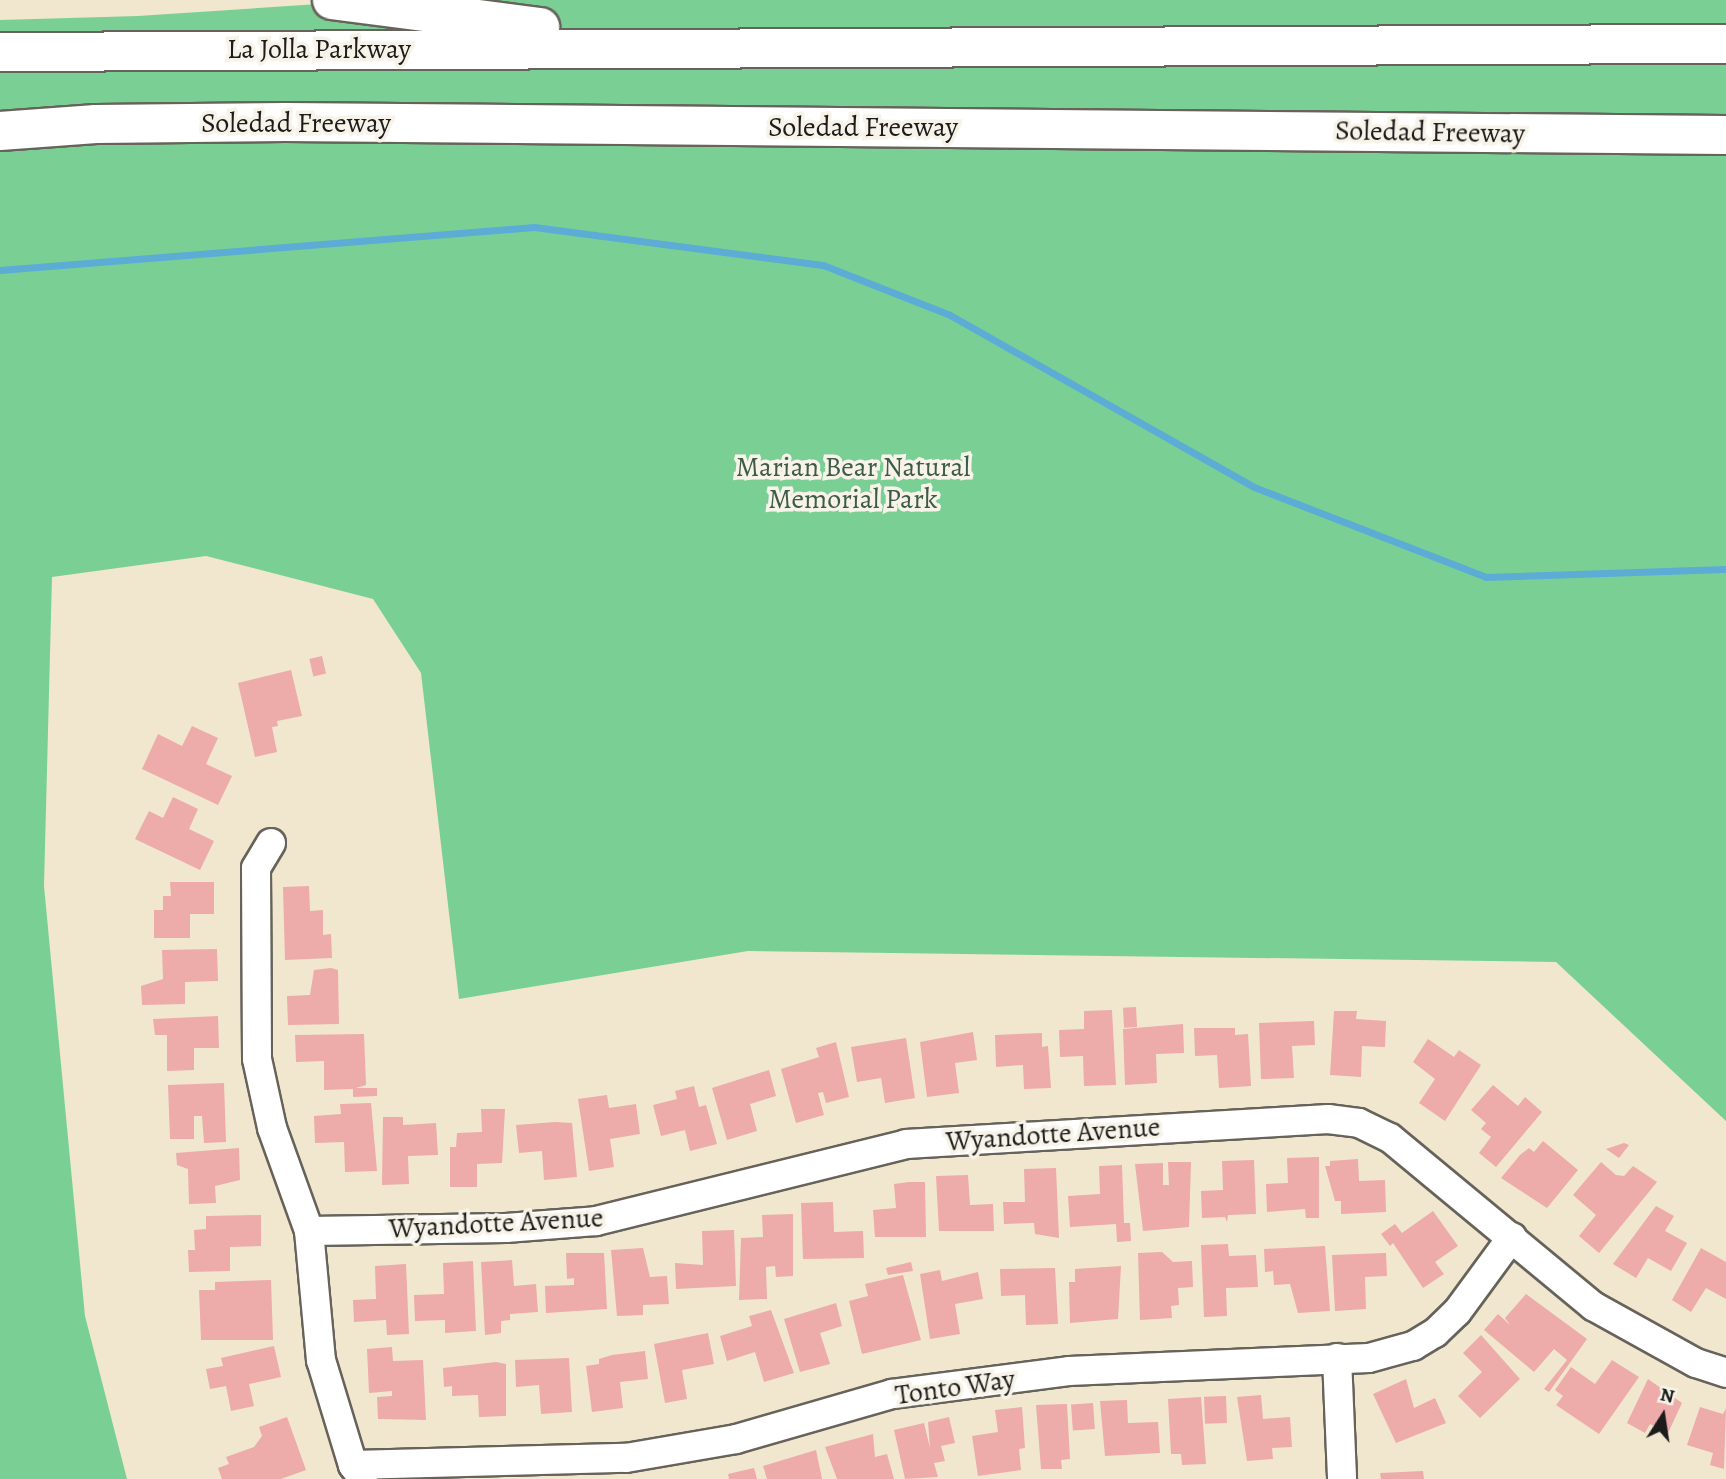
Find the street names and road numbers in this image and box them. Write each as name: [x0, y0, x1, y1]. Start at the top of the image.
street label: La Jolla Parkway: [227, 32, 411, 66]
street label: Soledad Freeway: [201, 106, 391, 140]
street label: Soledad Freeway: [768, 110, 958, 144]
street label: Soledad Freeway: [1335, 114, 1525, 150]
street label: Wyandotte Avenue: [945, 1110, 1161, 1158]
street label: Wyandotte Avenue: [388, 1201, 604, 1245]
street label: Tonto Way: [893, 1362, 1017, 1412]

